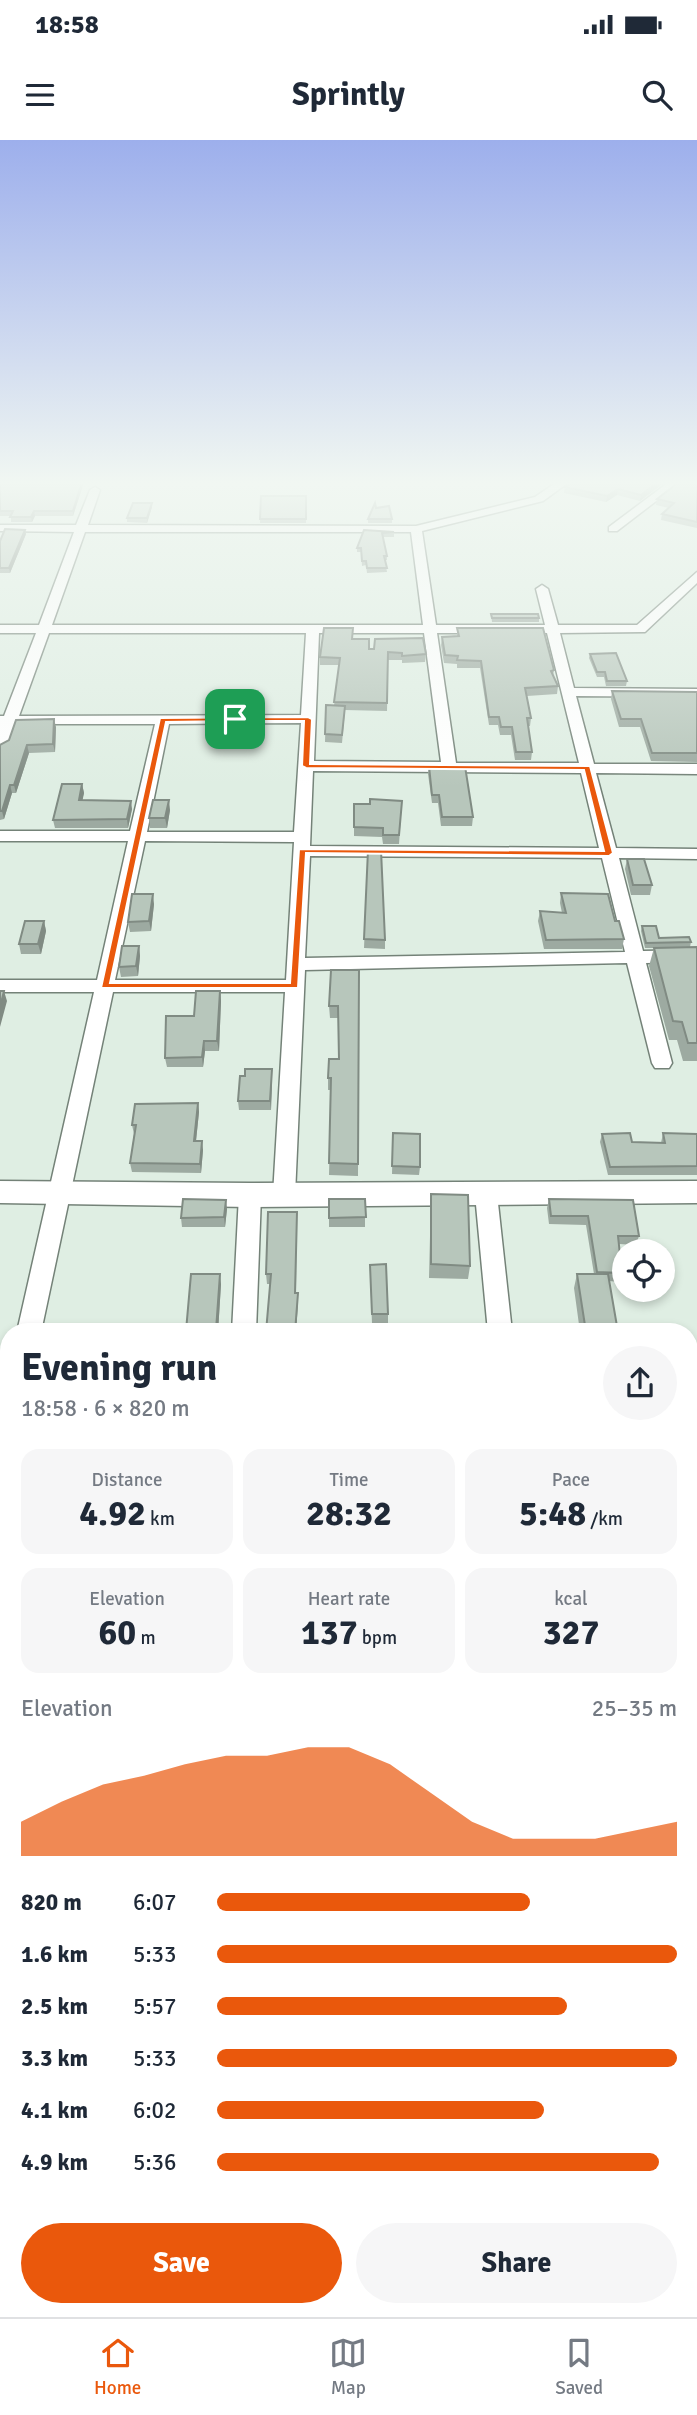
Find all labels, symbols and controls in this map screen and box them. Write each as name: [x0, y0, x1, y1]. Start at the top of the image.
text: 18:58: [35, 9, 99, 41]
text: Sprintly: [292, 75, 405, 114]
icon: menu: [21, 76, 59, 114]
icon: search: [638, 76, 676, 114]
pin: [205, 689, 265, 749]
icon: arrive: [216, 700, 254, 738]
map controls: [612, 1239, 675, 1302]
button: locate: [612, 1239, 675, 1302]
text: Evening run: [21, 1344, 217, 1391]
button: share: [603, 1346, 677, 1420]
text: 18:58 · 6 × 820 m: [21, 1394, 190, 1423]
text: Distance: [92, 1468, 162, 1492]
text: Time: [329, 1468, 369, 1492]
text: Pace: [552, 1468, 590, 1492]
text: 4.92: [79, 1492, 146, 1535]
text: 28:32: [306, 1492, 392, 1535]
text: 5:48: [519, 1492, 586, 1535]
text: km: [146, 1507, 175, 1531]
text: /km: [586, 1507, 623, 1531]
text: Elevation: [89, 1587, 165, 1611]
text: Heart rate: [308, 1587, 390, 1611]
text: kcal: [554, 1587, 588, 1611]
text: 60: [98, 1611, 136, 1654]
text: 137: [301, 1611, 358, 1654]
text: 327: [543, 1611, 599, 1654]
text: m: [136, 1626, 156, 1650]
text: bpm: [358, 1626, 397, 1650]
text: Elevation: [21, 1694, 113, 1723]
text: 25–35 m: [592, 1694, 677, 1723]
text: 820 m: [21, 1888, 82, 1917]
text: 6:07: [133, 1888, 176, 1917]
text: 1.6 km: [21, 1940, 88, 1969]
text: 5:33: [133, 1940, 176, 1969]
text: 2.5 km: [21, 1992, 88, 2021]
text: 5:57: [133, 1992, 176, 2021]
text: 3.3 km: [21, 2044, 88, 2073]
text: 5:33: [133, 2044, 176, 2073]
text: 4.1 km: [21, 2096, 88, 2125]
text: 6:02: [133, 2096, 176, 2125]
text: 4.9 km: [21, 2148, 88, 2177]
text: 5:36: [133, 2148, 176, 2177]
button: Save: [21, 2223, 342, 2303]
button: Share: [356, 2223, 677, 2303]
tab: Home: [94, 2334, 141, 2400]
tab: Map: [329, 2334, 367, 2400]
tab: Saved: [555, 2334, 603, 2400]

